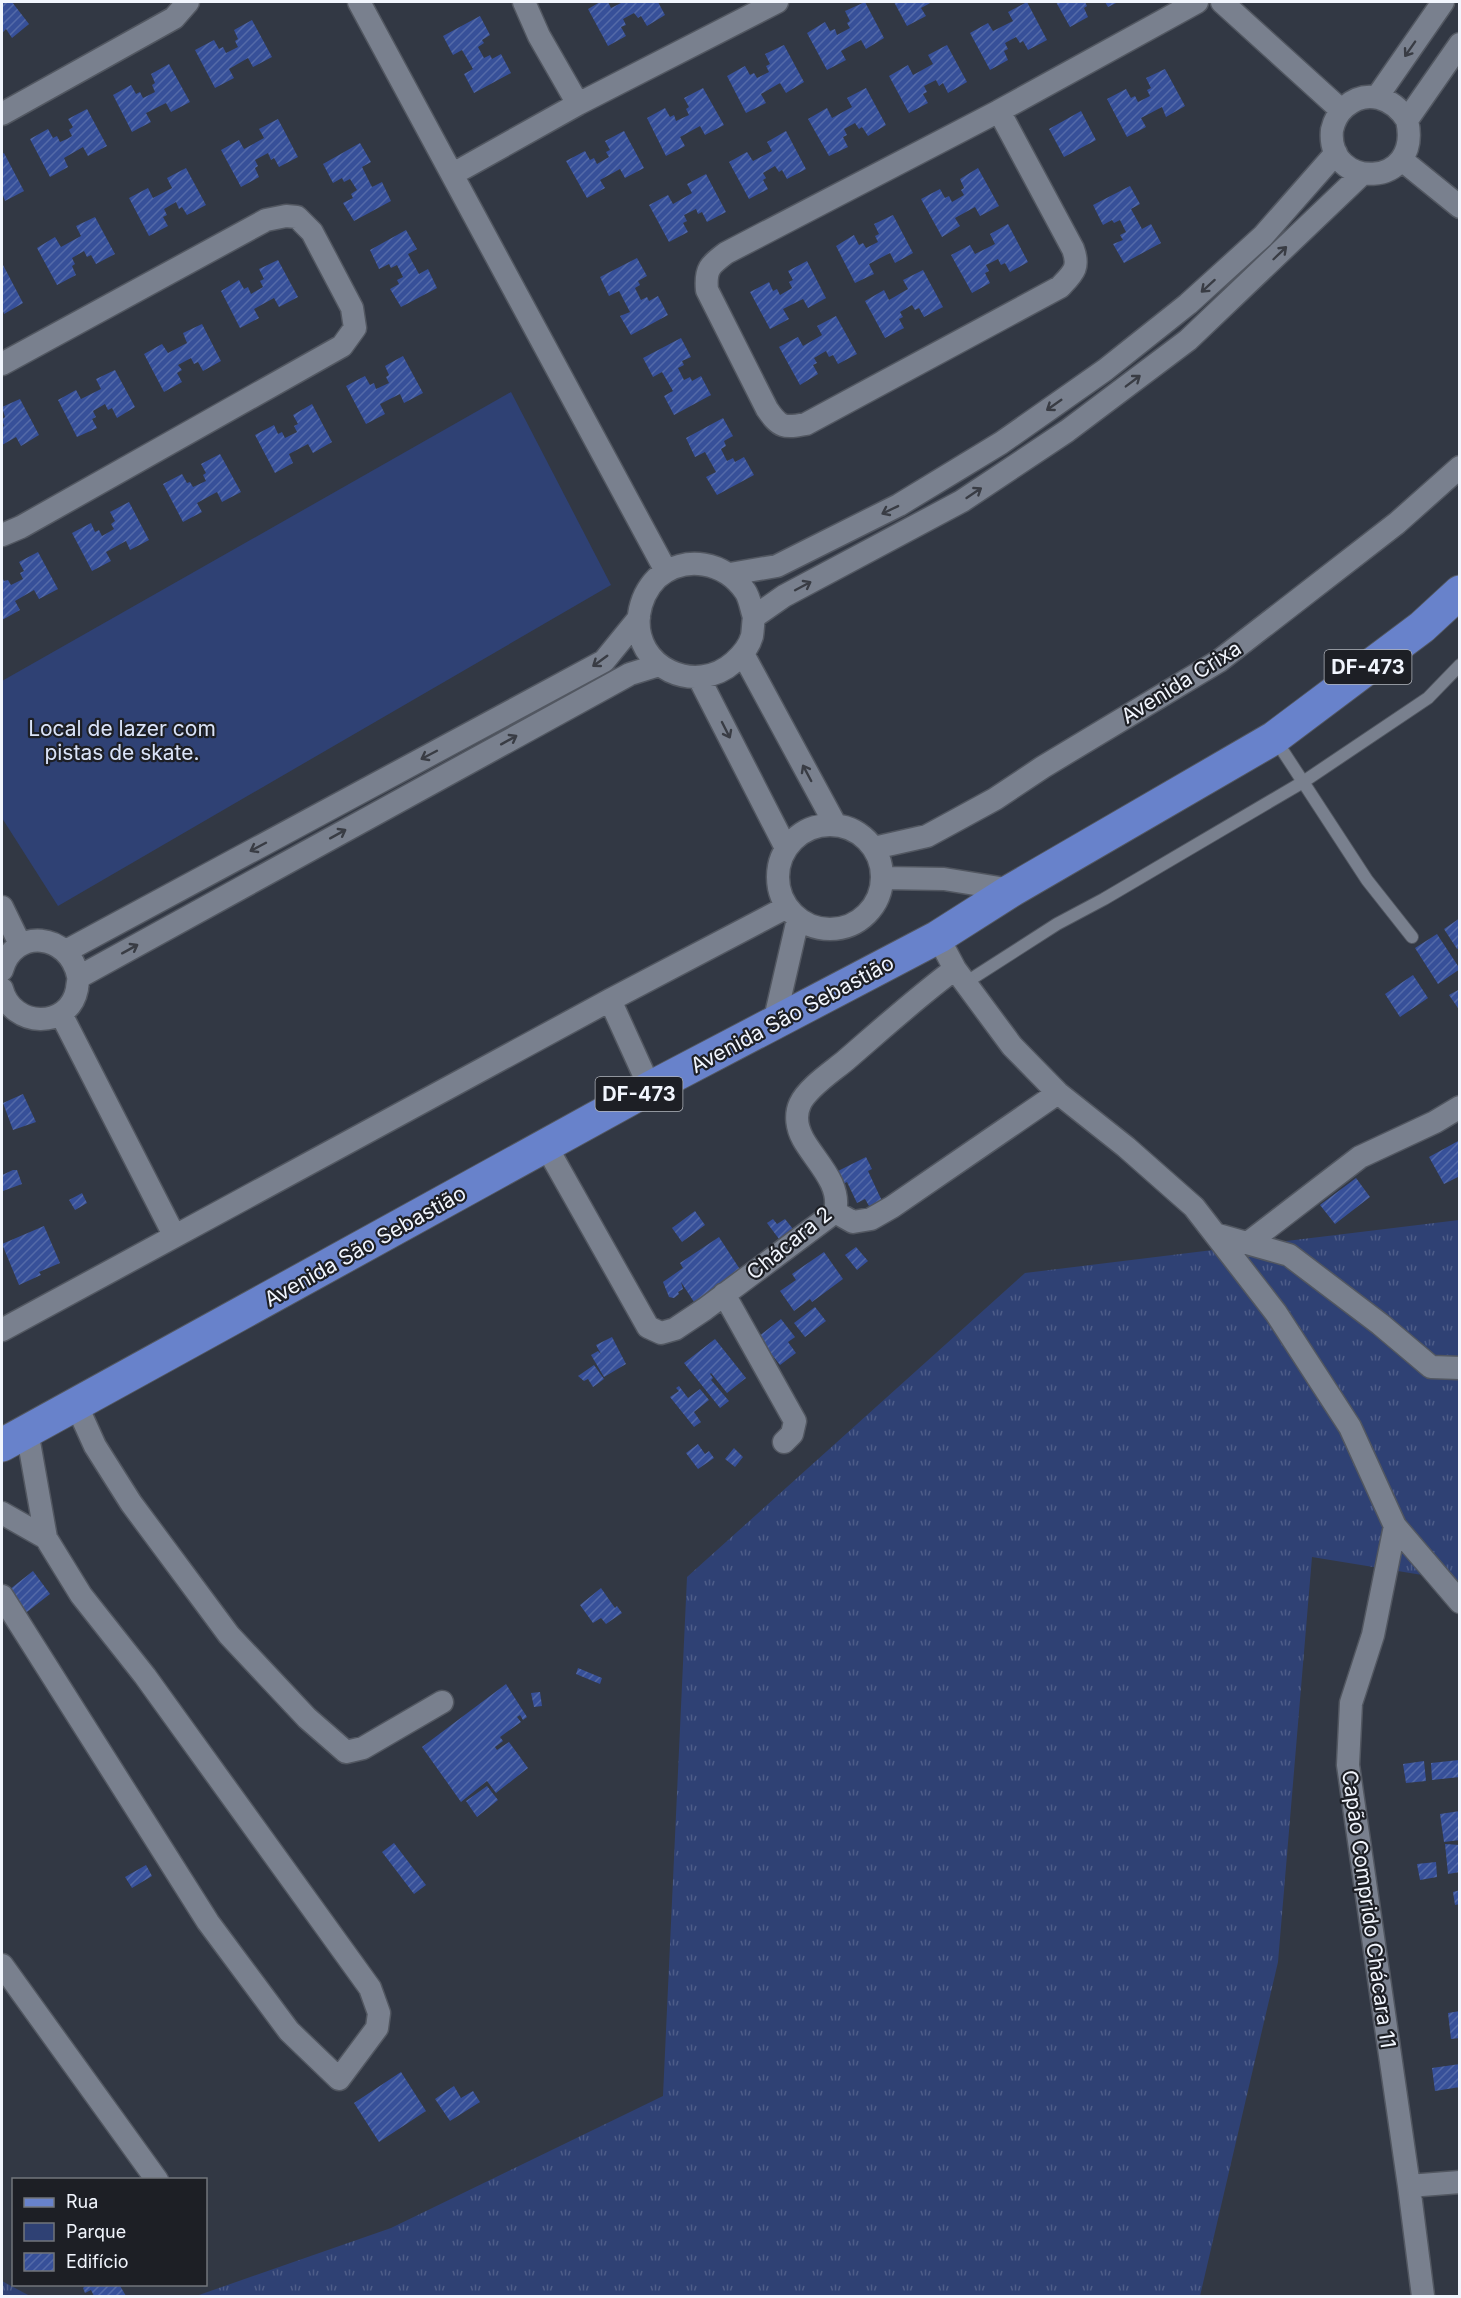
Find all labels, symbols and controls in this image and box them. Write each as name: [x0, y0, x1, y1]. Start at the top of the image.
one-way arrow: [1404, 41, 1416, 57]
one-way arrow: [1272, 246, 1287, 260]
one-way arrow: [1200, 279, 1216, 292]
one-way arrow: [1125, 375, 1141, 387]
one-way arrow: [1047, 399, 1063, 411]
one-way arrow: [965, 487, 982, 499]
one-way arrow: [881, 504, 899, 516]
one-way arrow: [793, 580, 811, 591]
street label: Avenida Crixa: [1116, 635, 1246, 729]
road number: DF-473: [1324, 650, 1412, 684]
one-way arrow: [592, 654, 608, 667]
park label: Local de lazer com pistas de skate.: [28, 716, 216, 765]
one-way arrow: [720, 721, 732, 739]
one-way arrow: [499, 734, 517, 745]
one-way arrow: [421, 749, 438, 761]
one-way arrow: [801, 764, 812, 782]
one-way arrow: [329, 828, 346, 840]
one-way arrow: [249, 842, 267, 853]
one-way arrow: [121, 942, 138, 954]
street label: Avenida São Sebastião: [686, 950, 898, 1078]
road number: DF-473: [596, 1077, 682, 1111]
street label: Avenida São Sebastião: [260, 1180, 470, 1312]
street label: Chácara 2: [742, 1201, 836, 1285]
street label: Capão Comprido Chácara 11: [1337, 1768, 1401, 2050]
legend: [12, 2178, 207, 2286]
text: Rua: [66, 2191, 98, 2212]
text: Parque: [66, 2221, 126, 2242]
text: Edifício: [66, 2251, 129, 2272]

